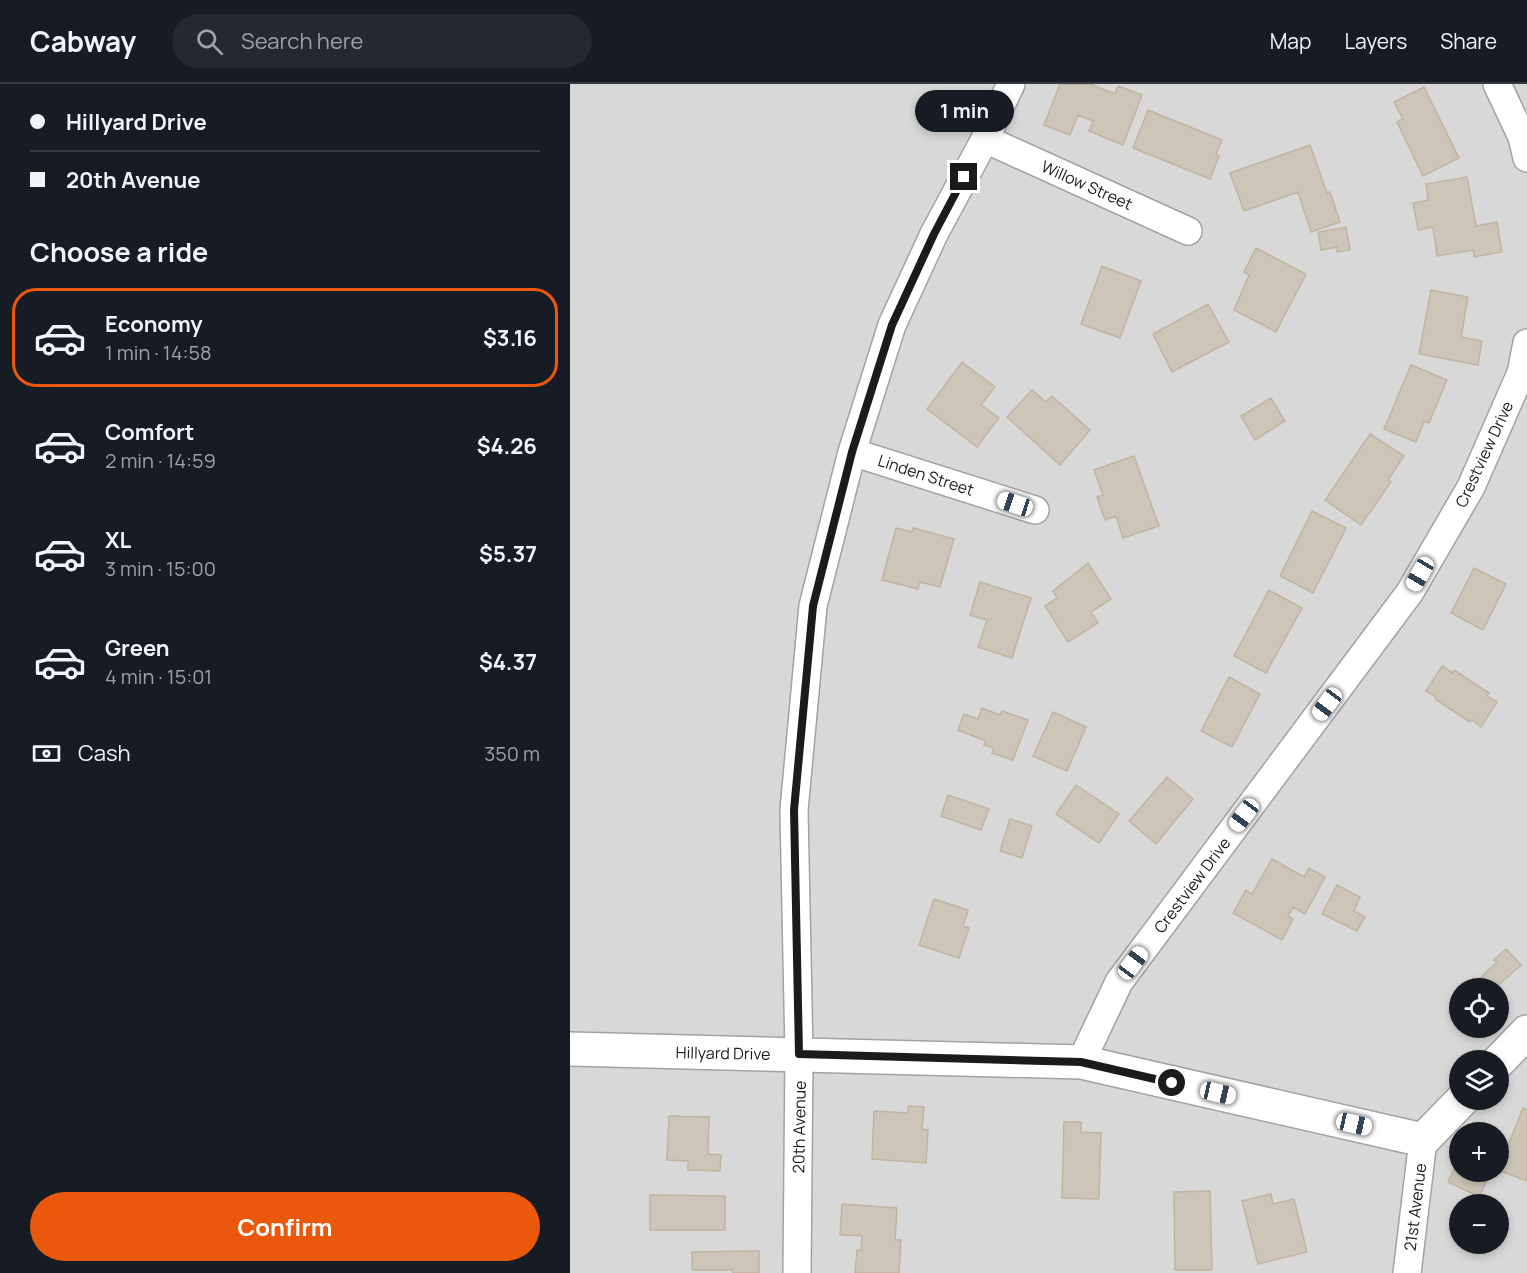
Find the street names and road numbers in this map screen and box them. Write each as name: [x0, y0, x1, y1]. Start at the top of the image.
street label: Willow Street: [1038, 155, 1136, 215]
street label: Crestview Drive: [1450, 397, 1518, 511]
street label: Linden Street: [875, 449, 977, 501]
street label: Crestview Drive: [1149, 832, 1235, 938]
street label: Hillyard Drive: [675, 1041, 771, 1065]
street label: 20th Avenue: [787, 1080, 811, 1174]
street label: 21st Avenue: [1399, 1162, 1431, 1252]

